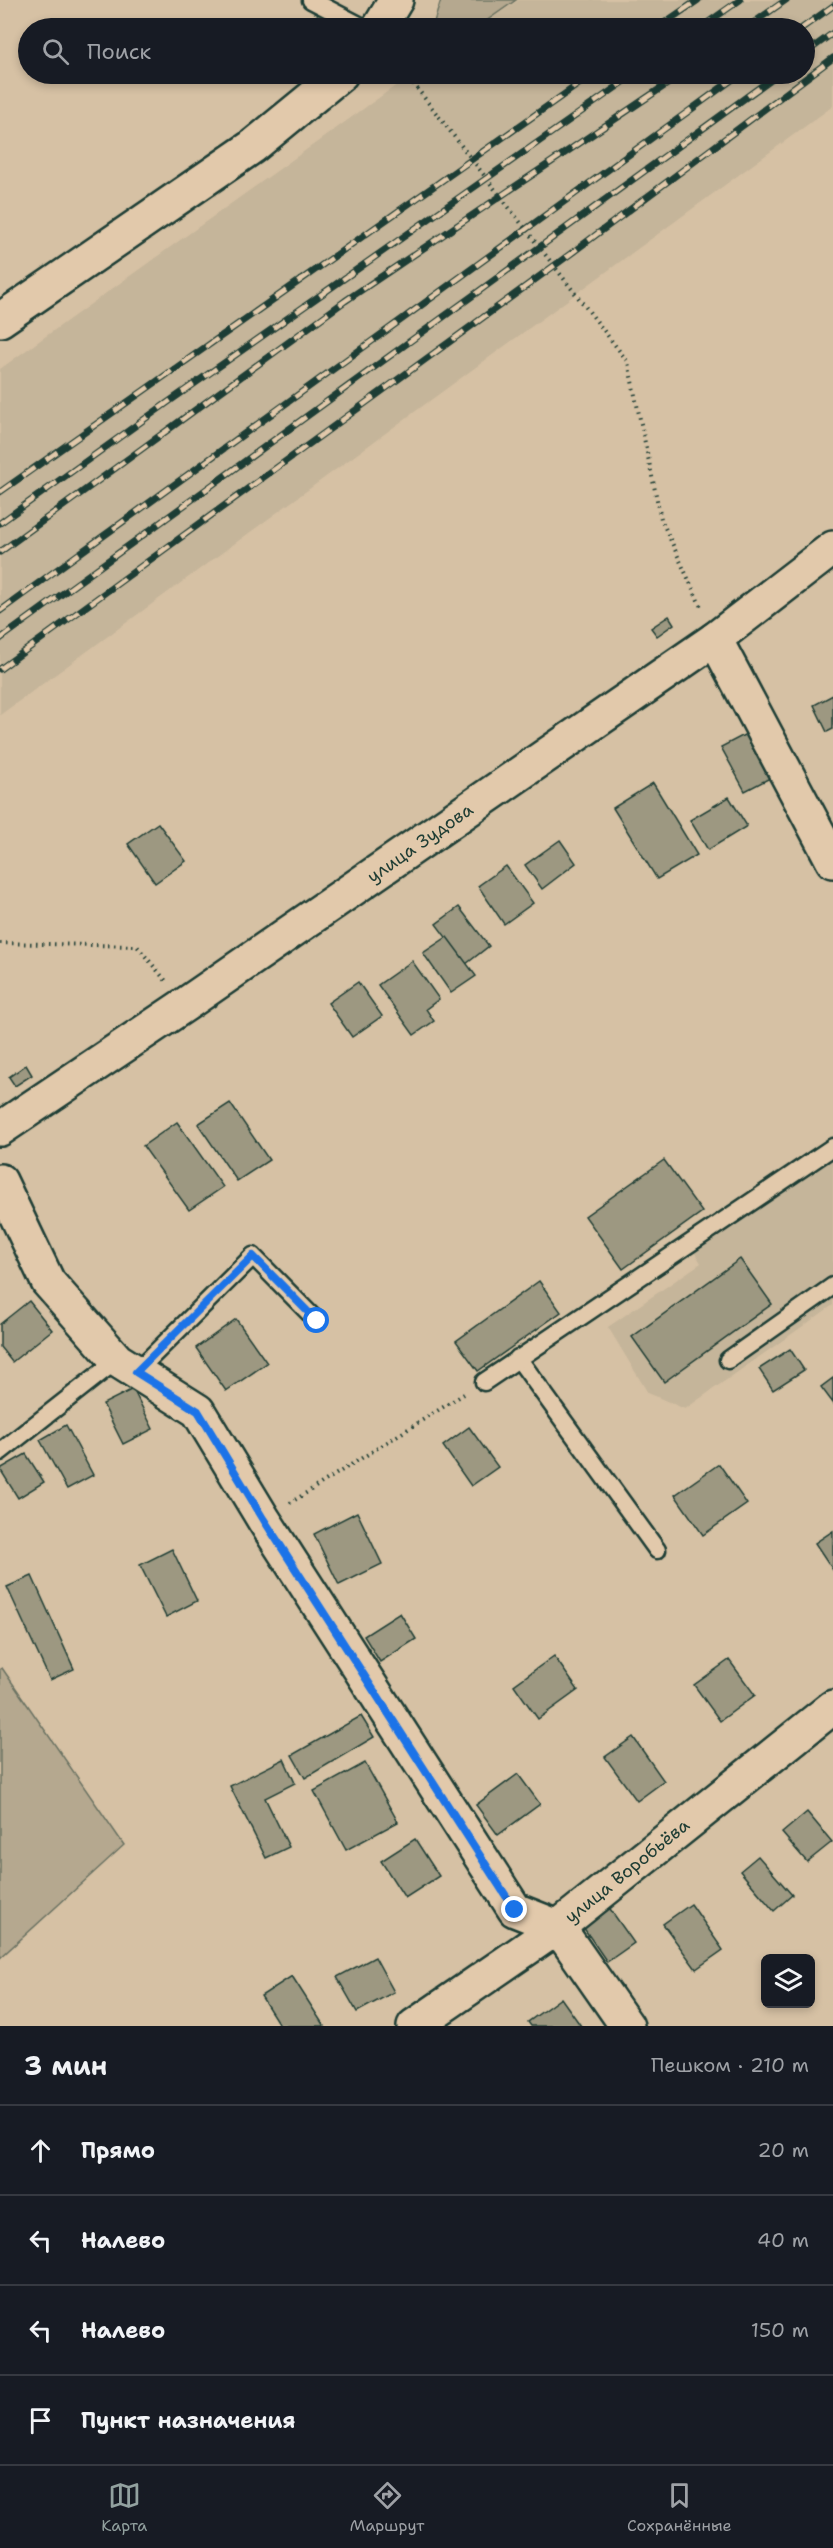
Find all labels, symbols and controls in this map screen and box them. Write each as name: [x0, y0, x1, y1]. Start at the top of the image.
search box: [18, 18, 815, 84]
icon: search: [39, 35, 72, 68]
text: Поиск: [87, 37, 151, 66]
street label: улица Зудова: [362, 798, 478, 888]
route start: [303, 1307, 329, 1333]
street label: улица Воробьёва: [560, 1813, 694, 1929]
route end: [501, 1896, 527, 1922]
map controls: [761, 1954, 815, 2008]
button: layers: [761, 1954, 815, 2008]
text: 3 мин: [24, 2048, 107, 2083]
text: Пешком · 210 m: [651, 2052, 809, 2078]
icon: ahead: [24, 2134, 57, 2167]
text: Прямо: [81, 2136, 155, 2165]
text: 20 m: [758, 2137, 809, 2163]
icon: left: [24, 2224, 57, 2257]
text: Налево: [81, 2226, 165, 2255]
text: 40 m: [757, 2227, 809, 2253]
icon: left: [24, 2314, 57, 2347]
text: Налево: [81, 2316, 165, 2345]
text: 150 m: [751, 2317, 809, 2343]
icon: arrive: [24, 2404, 57, 2437]
text: Пункт назначения: [81, 2406, 295, 2435]
tab: Карта: [101, 2479, 147, 2536]
tab: Маршрут: [350, 2479, 424, 2536]
tab: Сохранённые: [627, 2479, 732, 2536]

